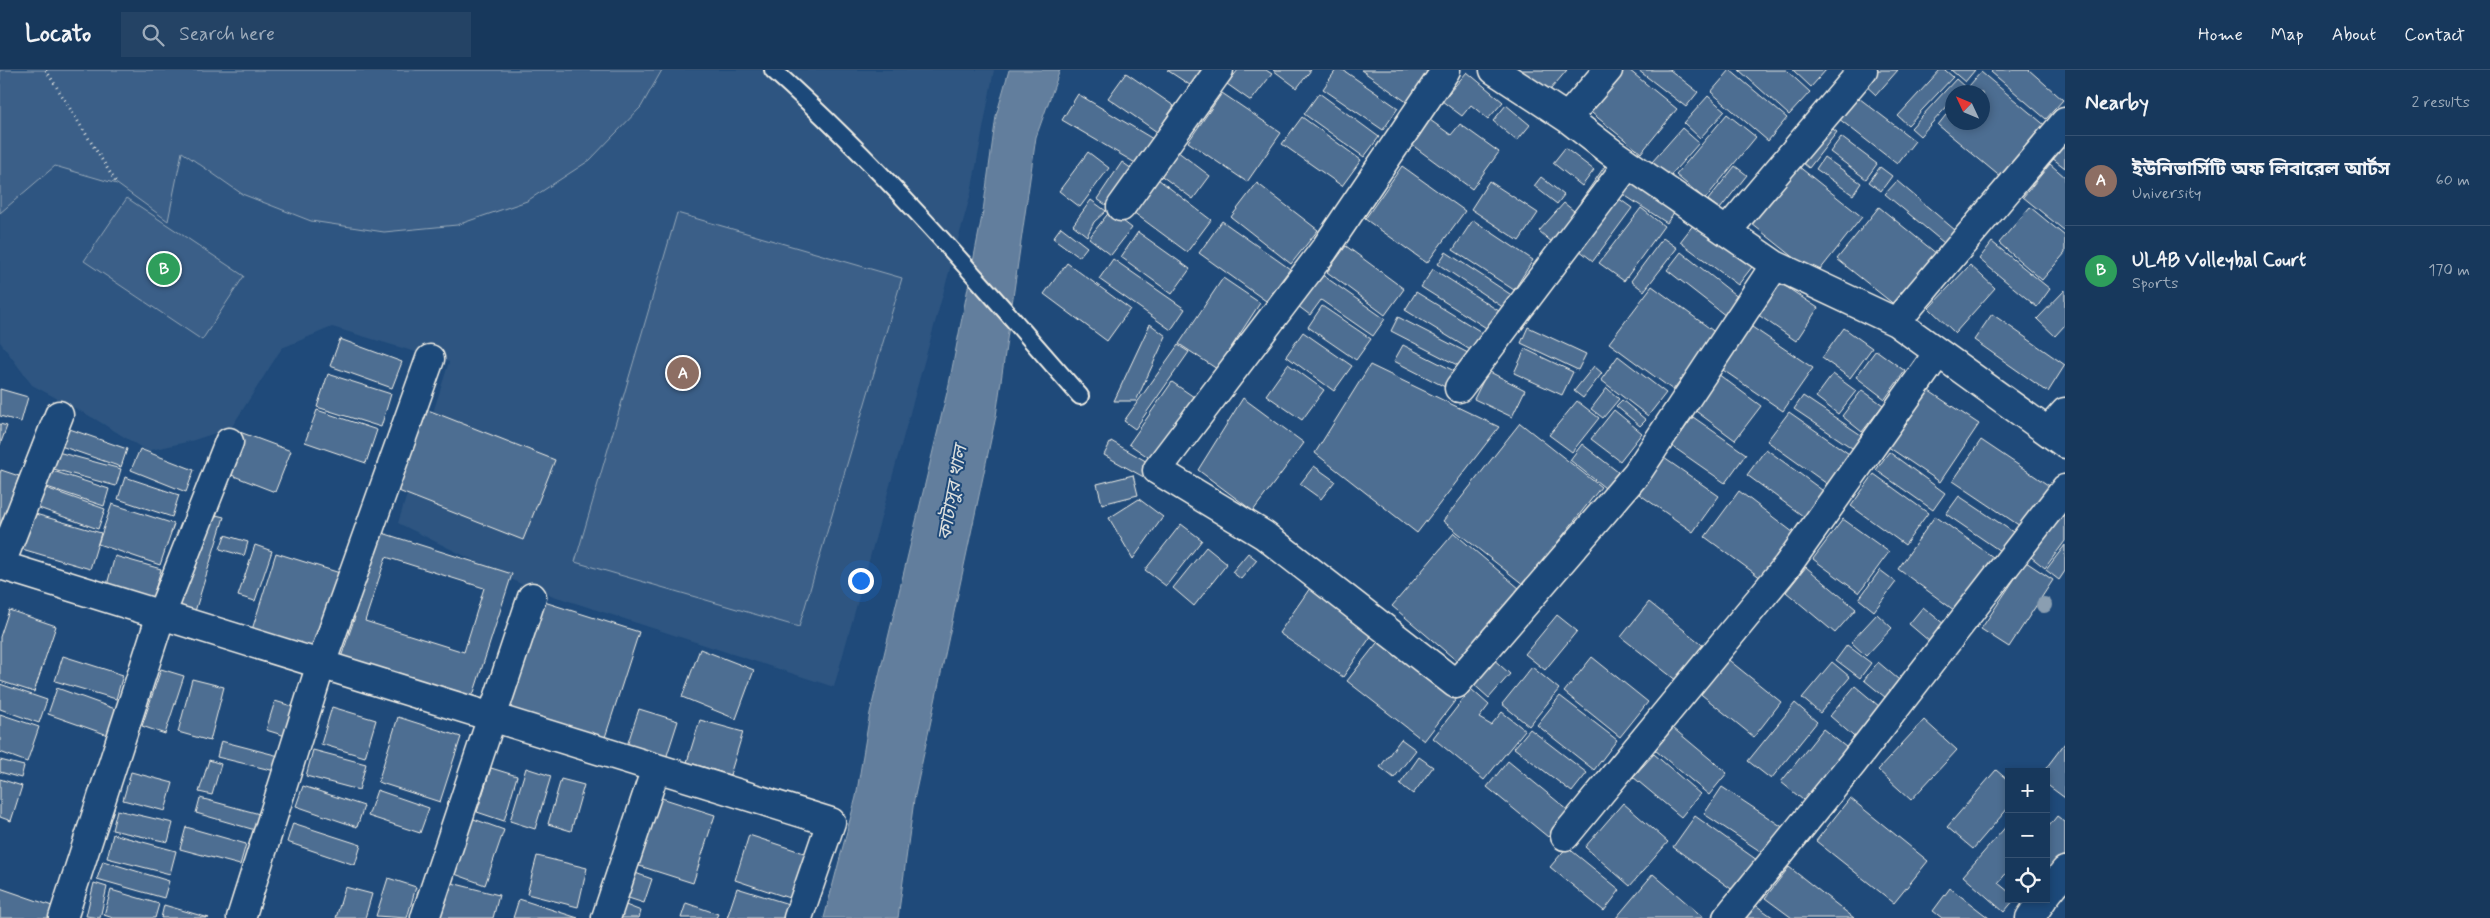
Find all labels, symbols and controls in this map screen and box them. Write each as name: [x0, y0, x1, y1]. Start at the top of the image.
search box: [121, 12, 471, 57]
text: Locato: [25, 19, 91, 50]
icon: search: [139, 21, 167, 49]
text: Search here: [179, 22, 275, 47]
text: Home: [2198, 23, 2243, 47]
text: Map: [2271, 23, 2304, 47]
text: About: [2332, 23, 2376, 47]
text: Contact: [2404, 23, 2465, 47]
north arrow: [1945, 85, 1990, 130]
text: Nearby: [2085, 89, 2149, 117]
text: 2 results: [2412, 92, 2470, 113]
text: ইউনিভার্সিটি অফ লিবারেল আর্টস: [2132, 157, 2390, 182]
text: A: [2096, 170, 2106, 191]
text: 60 m: [2436, 170, 2470, 191]
text: University: [2132, 183, 2202, 204]
text: ULAB Volleybal Court: [2132, 248, 2306, 273]
pin: B: [148, 250, 180, 288]
text: B: [2096, 260, 2106, 281]
text: 170 m: [2428, 260, 2470, 281]
text: Sports: [2132, 273, 2178, 294]
pin: A: [667, 354, 699, 392]
water label: কাটাসুর খাল: [932, 440, 974, 542]
your location: [848, 568, 874, 594]
map controls: [2005, 768, 2050, 903]
button: +: [2005, 768, 2050, 813]
button: −: [2005, 813, 2050, 858]
button: locate: [2005, 858, 2050, 903]

